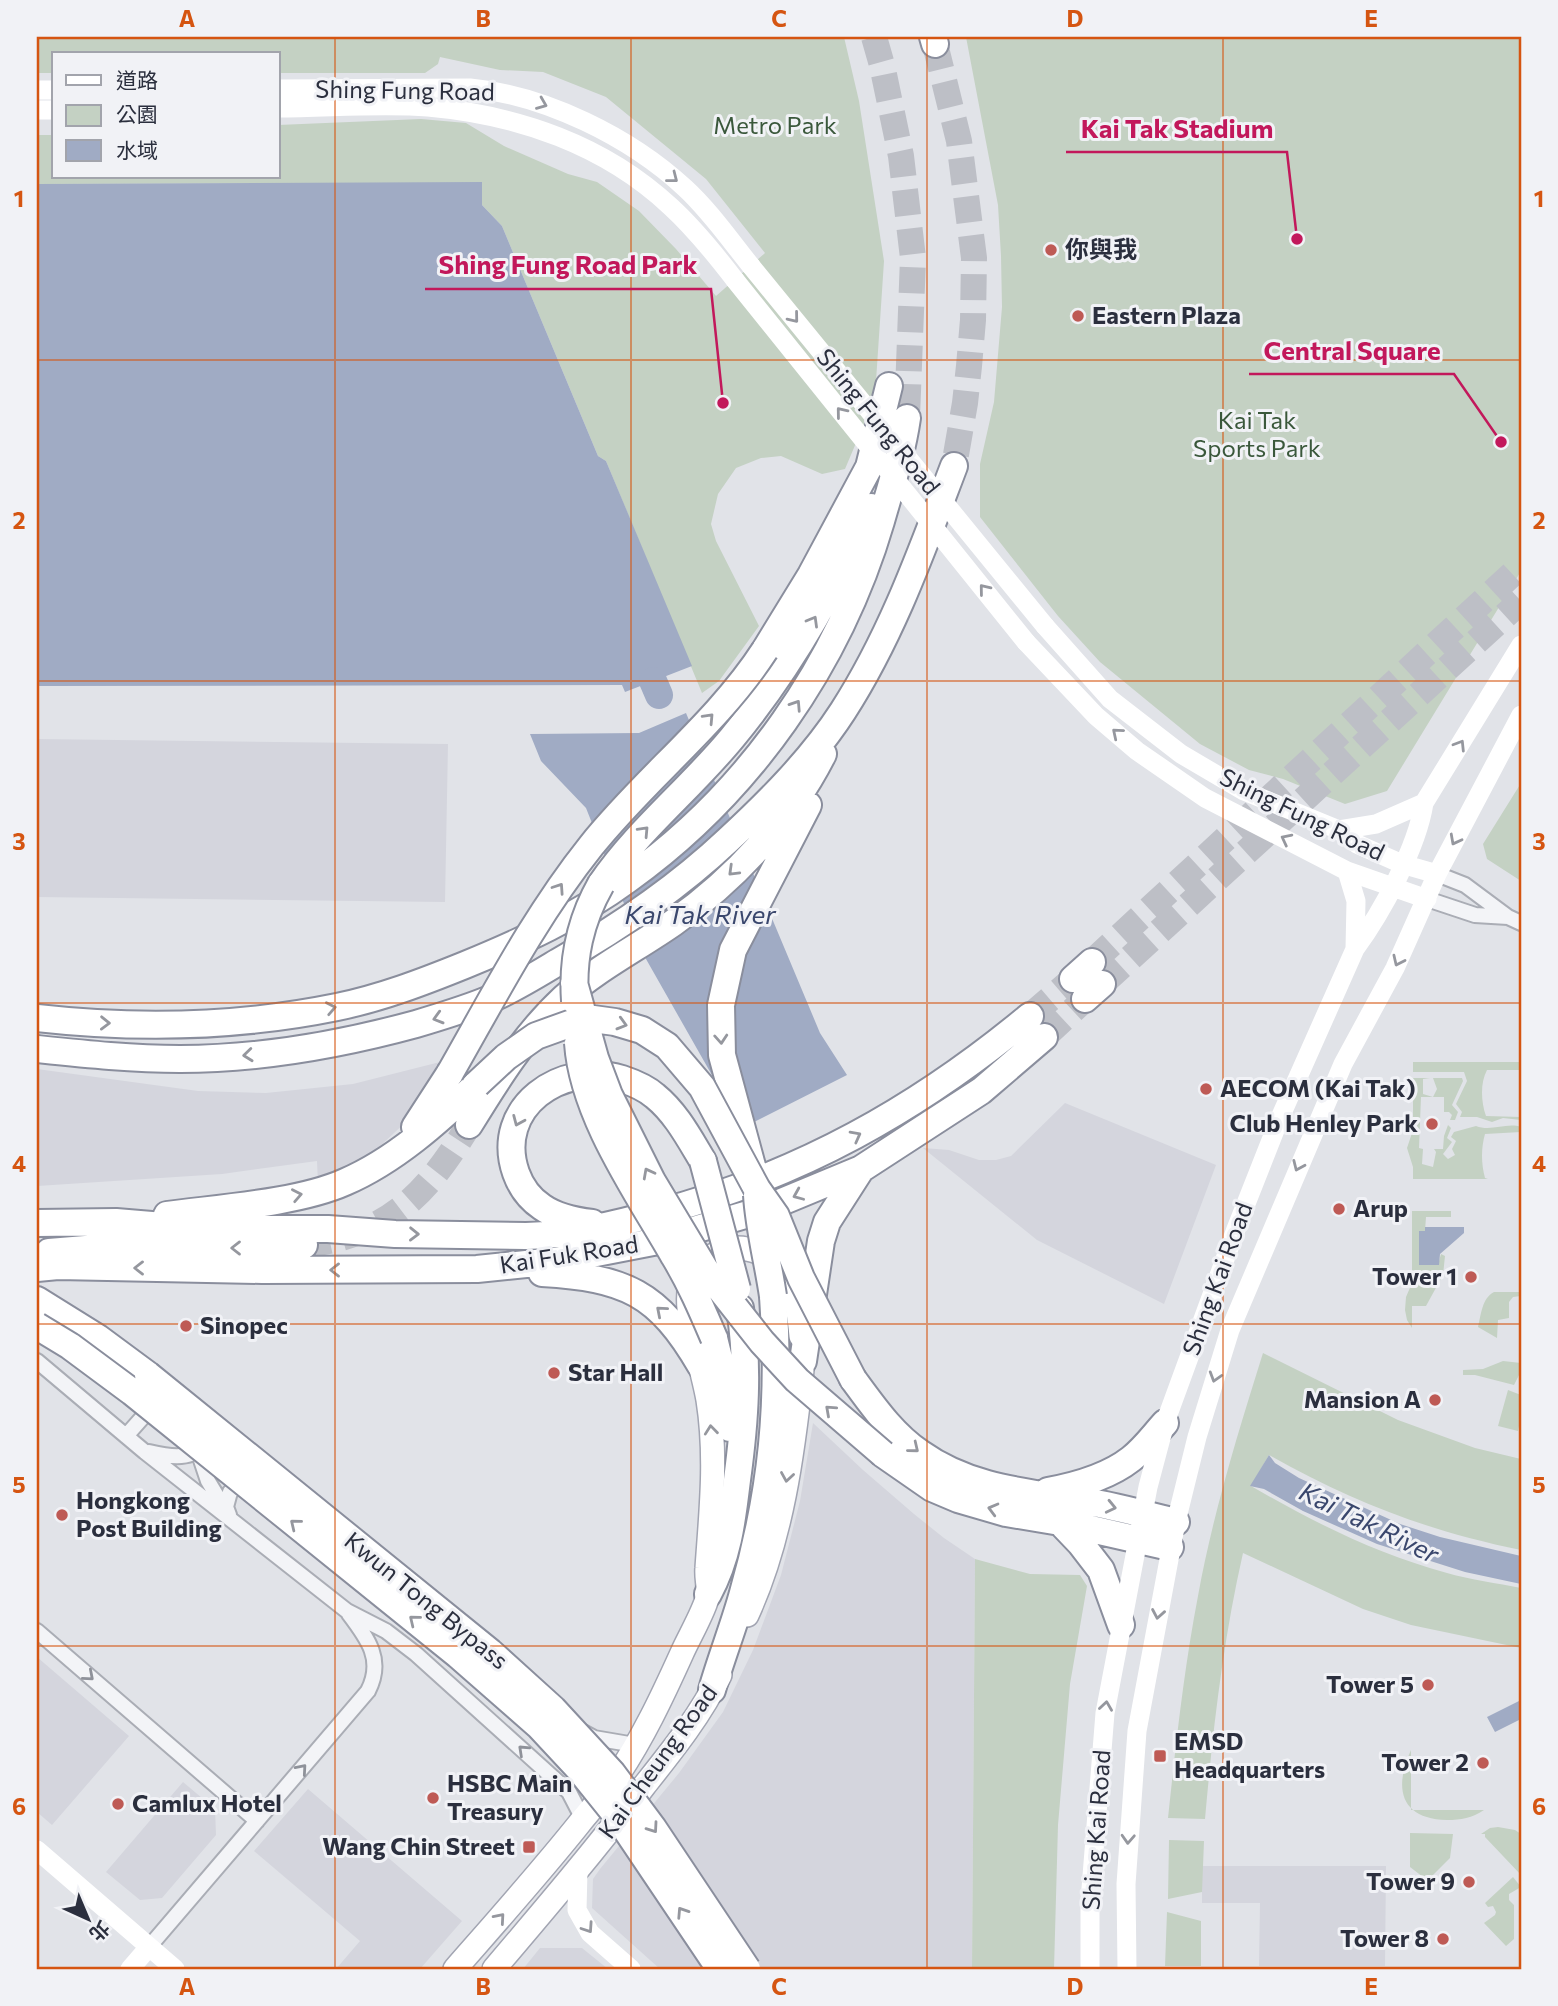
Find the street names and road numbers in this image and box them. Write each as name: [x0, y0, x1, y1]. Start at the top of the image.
street label: Shing Fung Road: [315, 73, 495, 106]
street label: Shing Fung Road: [811, 342, 947, 500]
street label: Shing Fung Road: [1216, 761, 1390, 866]
street label: Shing Kai Road: [1175, 1198, 1258, 1359]
street label: Kai Fuk Road: [497, 1228, 640, 1279]
street label: Kwun Tong Bypass: [339, 1525, 514, 1675]
street label: Kai Cheung Road: [591, 1679, 722, 1844]
street label: Shing Kai Road: [1075, 1749, 1116, 1911]

